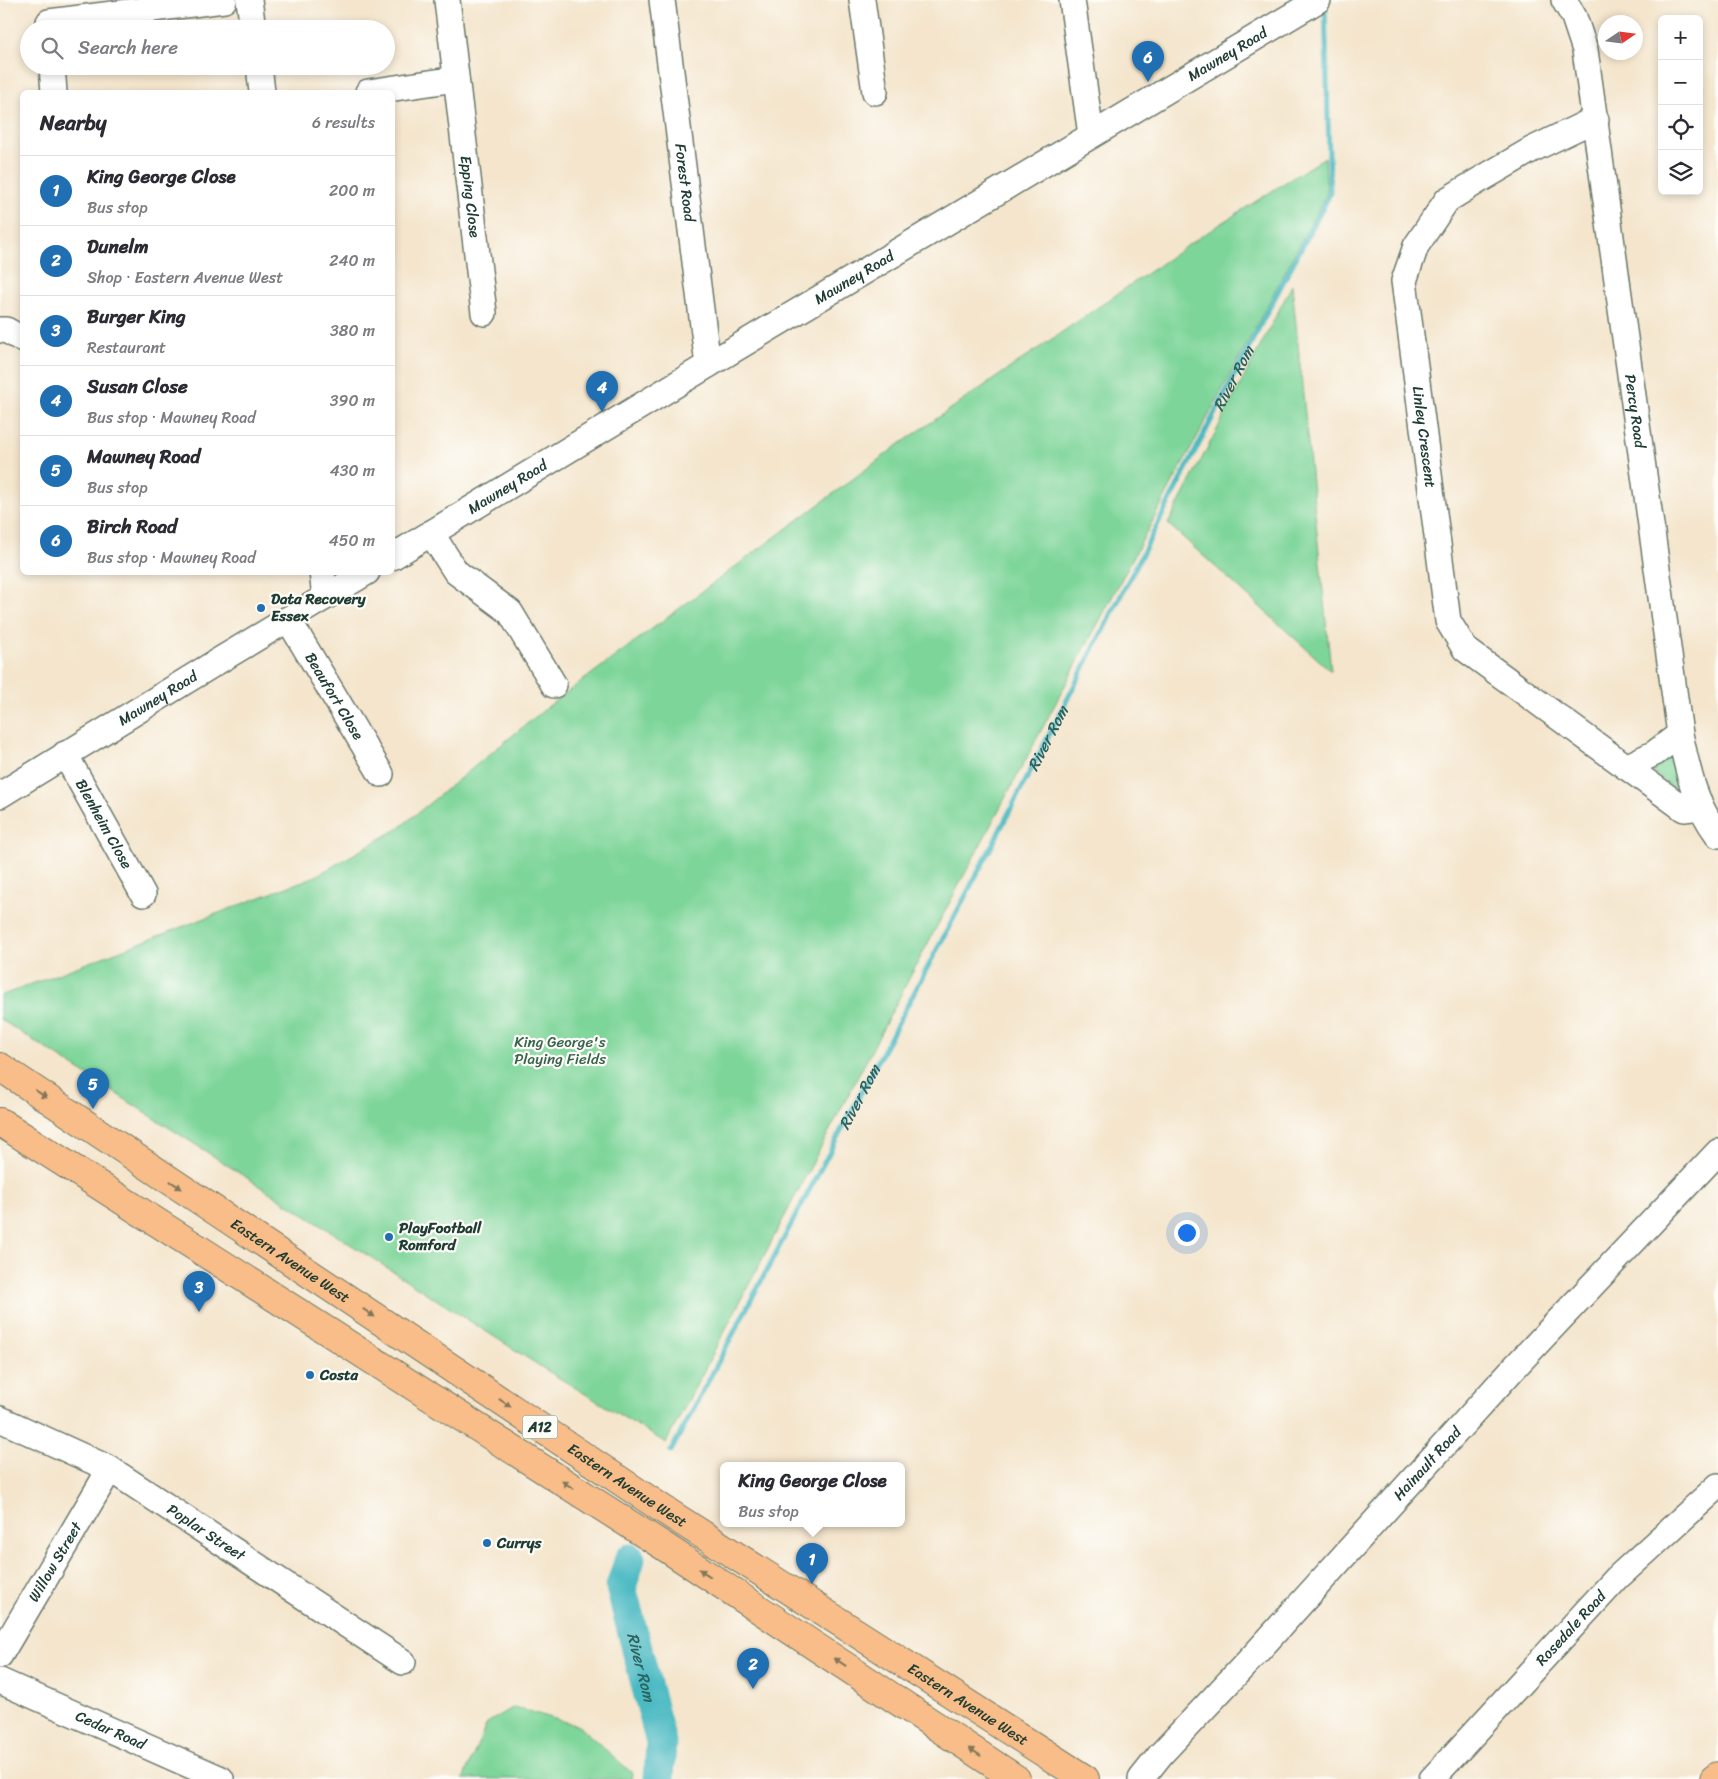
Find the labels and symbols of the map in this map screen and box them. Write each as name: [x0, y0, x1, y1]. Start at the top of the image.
north arrow: [1598, 15, 1643, 60]
street label: Mawney Road: [1182, 20, 1273, 88]
pin: 6: [1132, 41, 1164, 82]
street label: Forest Road: [667, 142, 703, 224]
street label: Epping Close: [452, 154, 488, 239]
street label: Mawney Road: [809, 243, 900, 312]
water label: River Rom: [1204, 339, 1263, 416]
pin: 4: [586, 371, 618, 412]
street label: Percy Road: [1617, 372, 1653, 451]
street label: Linley Crescent: [1405, 384, 1444, 490]
street label: Mawney Road: [462, 452, 553, 521]
place label: Data Recovery Essex: [271, 586, 367, 629]
marker: Data Recovery Essex: [255, 602, 267, 614]
street label: Beaufort Close: [298, 647, 371, 745]
street label: Mawney Road: [113, 663, 204, 733]
water label: River Rom: [1018, 699, 1077, 776]
street label: Blenheim Close: [68, 774, 140, 874]
park label: King George's Playing Fields: [514, 1029, 606, 1072]
water label: River Rom: [830, 1057, 889, 1135]
pin: 5: [77, 1068, 109, 1109]
one-way arrow: [34, 1090, 47, 1099]
one-way arrow: [169, 1180, 183, 1189]
street label: Eastern Avenue West: [225, 1211, 356, 1310]
place label: PlayFootball Romford: [398, 1215, 482, 1258]
your location: [1174, 1220, 1200, 1246]
marker: PlayFootball Romford: [383, 1231, 395, 1243]
pin: 3: [183, 1271, 215, 1312]
one-way arrow: [363, 1308, 376, 1318]
place label: Costa: [319, 1362, 358, 1388]
marker: Costa: [304, 1369, 316, 1381]
one-way arrow: [498, 1399, 511, 1408]
road number: A12: [522, 1415, 558, 1438]
street label: Hainault Road: [1387, 1420, 1469, 1507]
street label: Eastern Avenue West: [562, 1436, 693, 1535]
one-way arrow: [561, 1480, 575, 1489]
street label: Poplar Street: [162, 1497, 252, 1568]
street label: Willow Street: [21, 1516, 89, 1607]
place label: Currys: [496, 1530, 542, 1556]
marker: Currys: [481, 1537, 493, 1549]
pin: 1: [796, 1543, 828, 1584]
one-way arrow: [698, 1568, 711, 1577]
street label: Rosedale Road: [1529, 1584, 1613, 1672]
water label: River Rom: [619, 1629, 665, 1706]
pin: 2: [737, 1648, 769, 1689]
street label: Eastern Avenue West: [902, 1656, 1034, 1753]
one-way arrow: [833, 1657, 847, 1667]
street label: Cedar Road: [71, 1703, 151, 1757]
one-way arrow: [969, 1747, 982, 1757]

